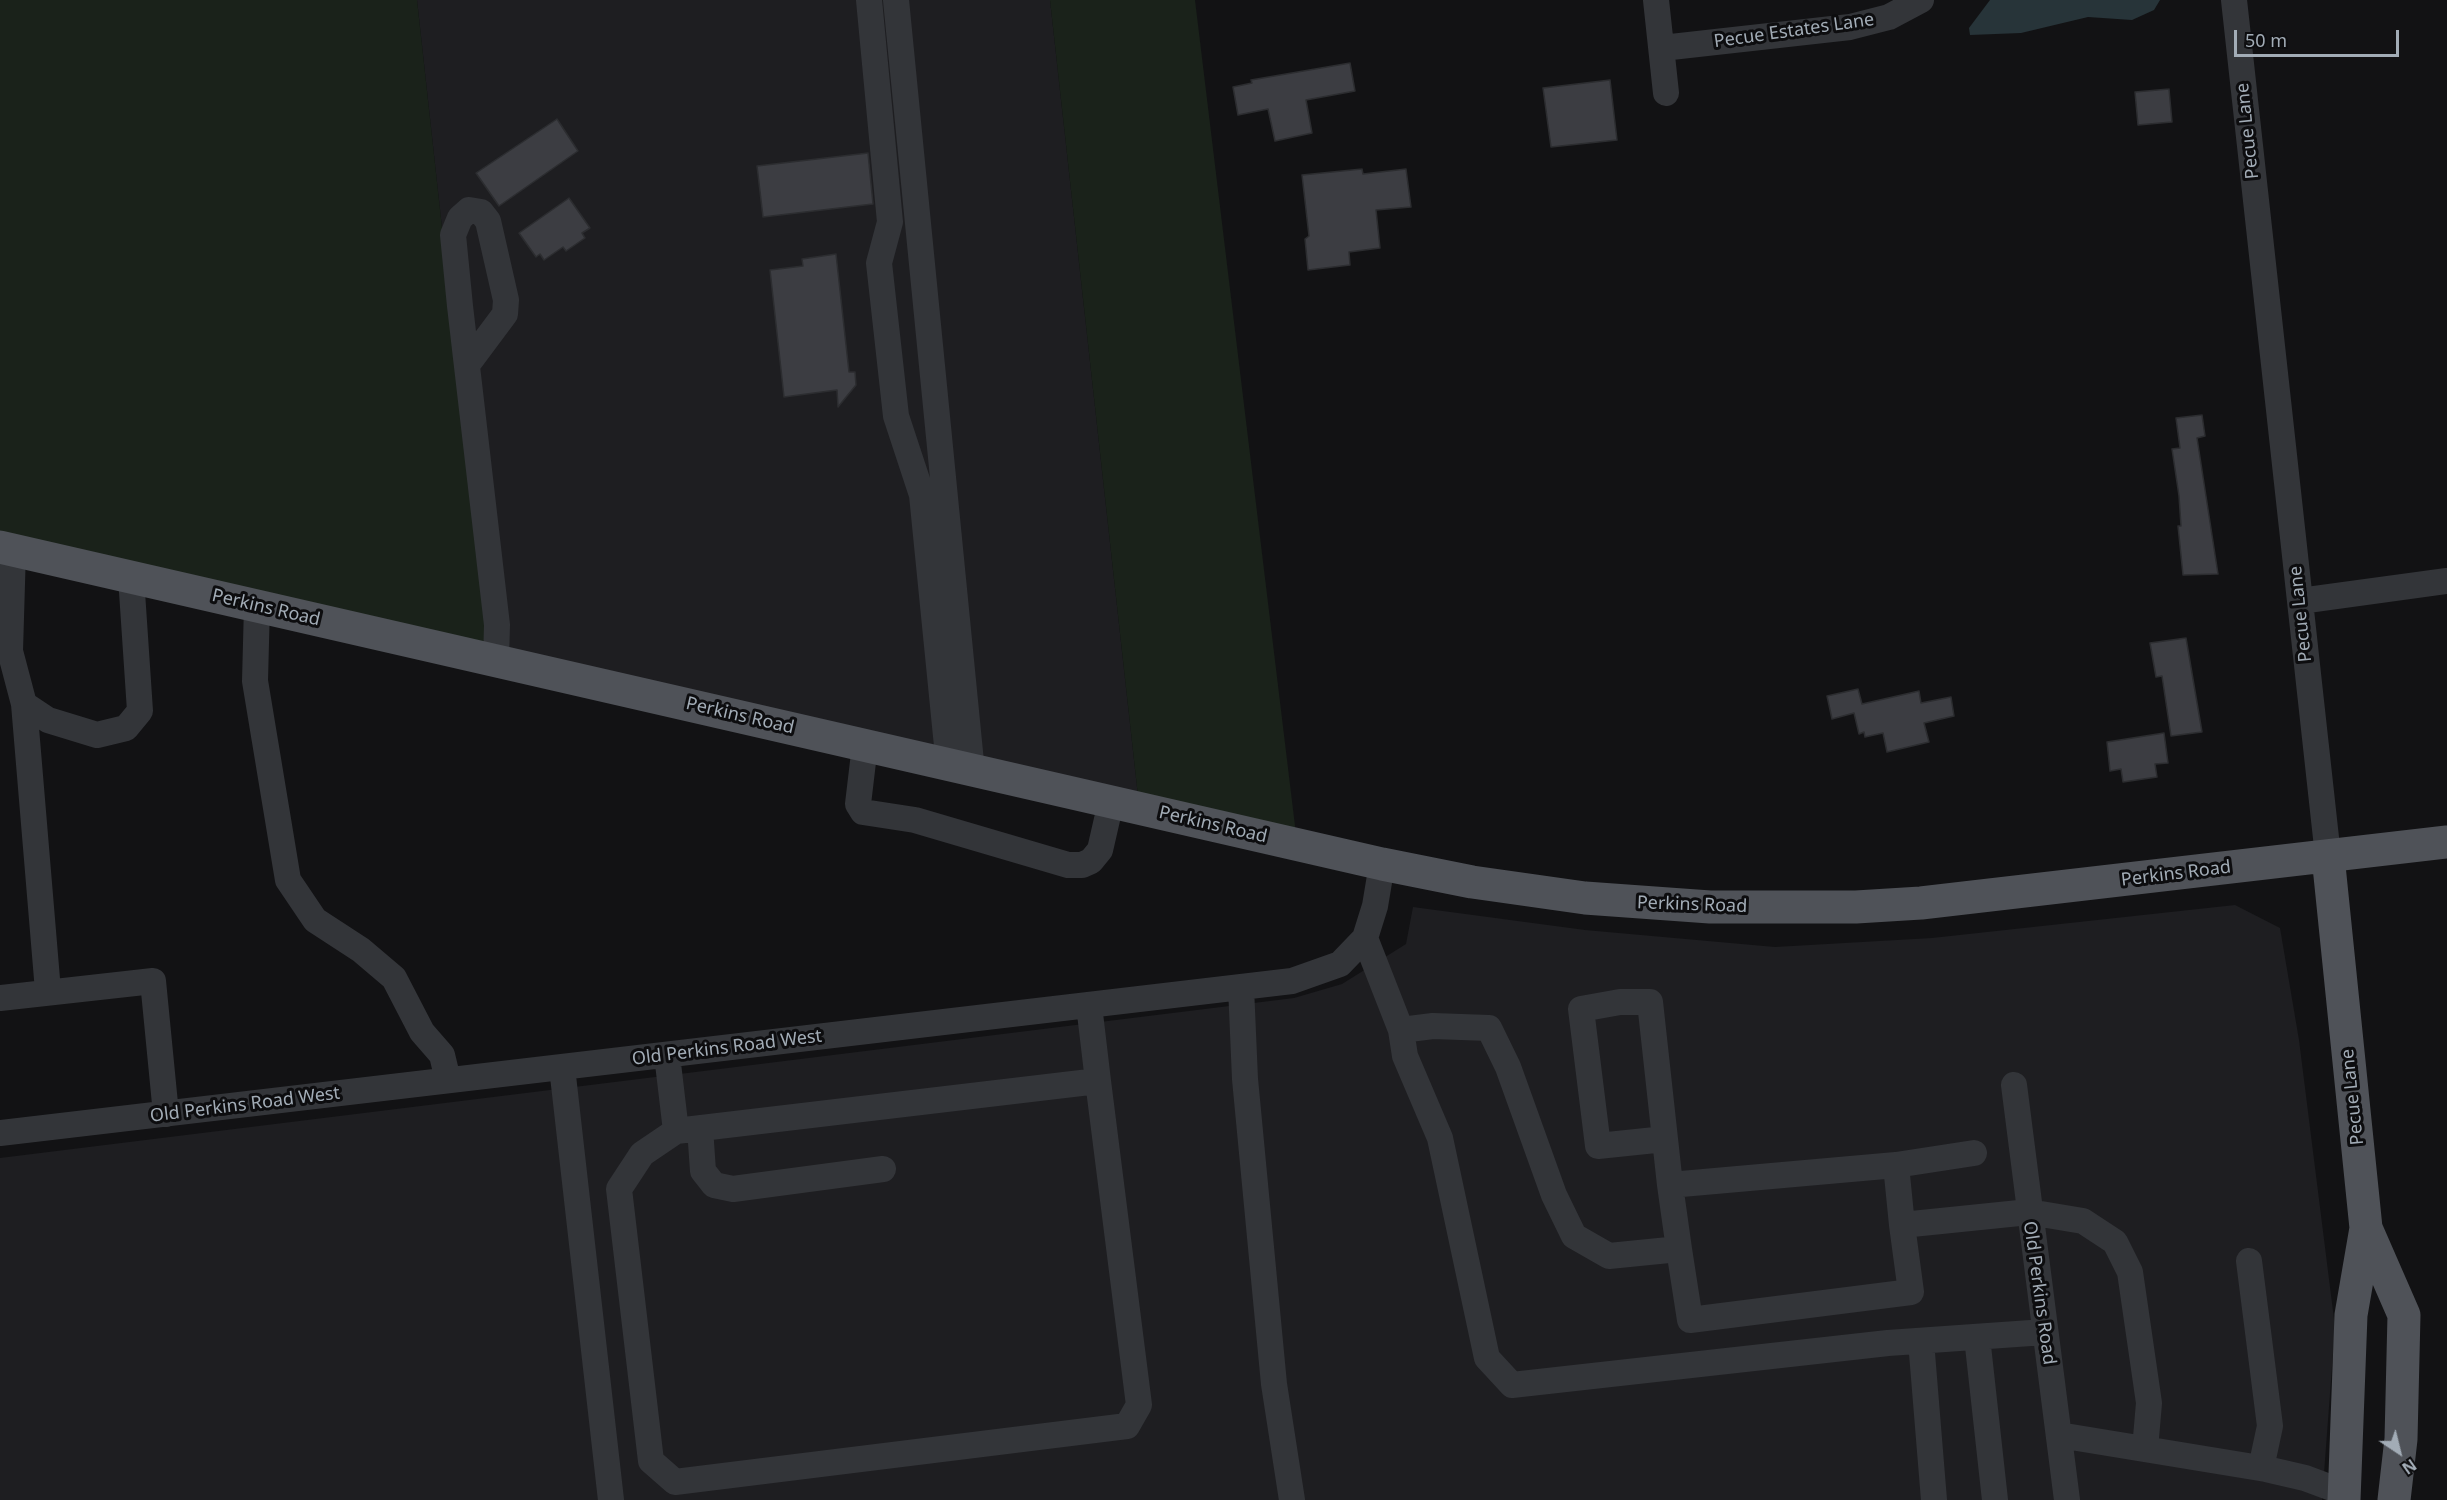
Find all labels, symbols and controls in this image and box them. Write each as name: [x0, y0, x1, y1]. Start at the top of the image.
street label: Pecue Estates Lane: [1712, 9, 1876, 53]
scale bar: [2237, 18, 2402, 56]
text: 50 m: [2245, 28, 2287, 52]
street label: Pecue Lane: [2232, 82, 2264, 180]
street label: Pecue Lane: [2285, 565, 2317, 663]
street label: Perkins Road: [210, 585, 322, 631]
street label: Perkins Road: [684, 693, 796, 739]
street label: Perkins Road: [1157, 802, 1269, 848]
street label: Perkins Road: [2120, 857, 2232, 891]
street label: Perkins Road: [1636, 892, 1748, 918]
street label: Old Perkins Road West: [631, 1026, 823, 1070]
street label: Pecue Lane: [2337, 1048, 2369, 1146]
street label: Old Perkins Road West: [149, 1083, 341, 1127]
street label: Old Perkins Road: [2018, 1220, 2060, 1366]
north arrow: [2369, 1422, 2429, 1482]
text: N: [2398, 1454, 2421, 1479]

